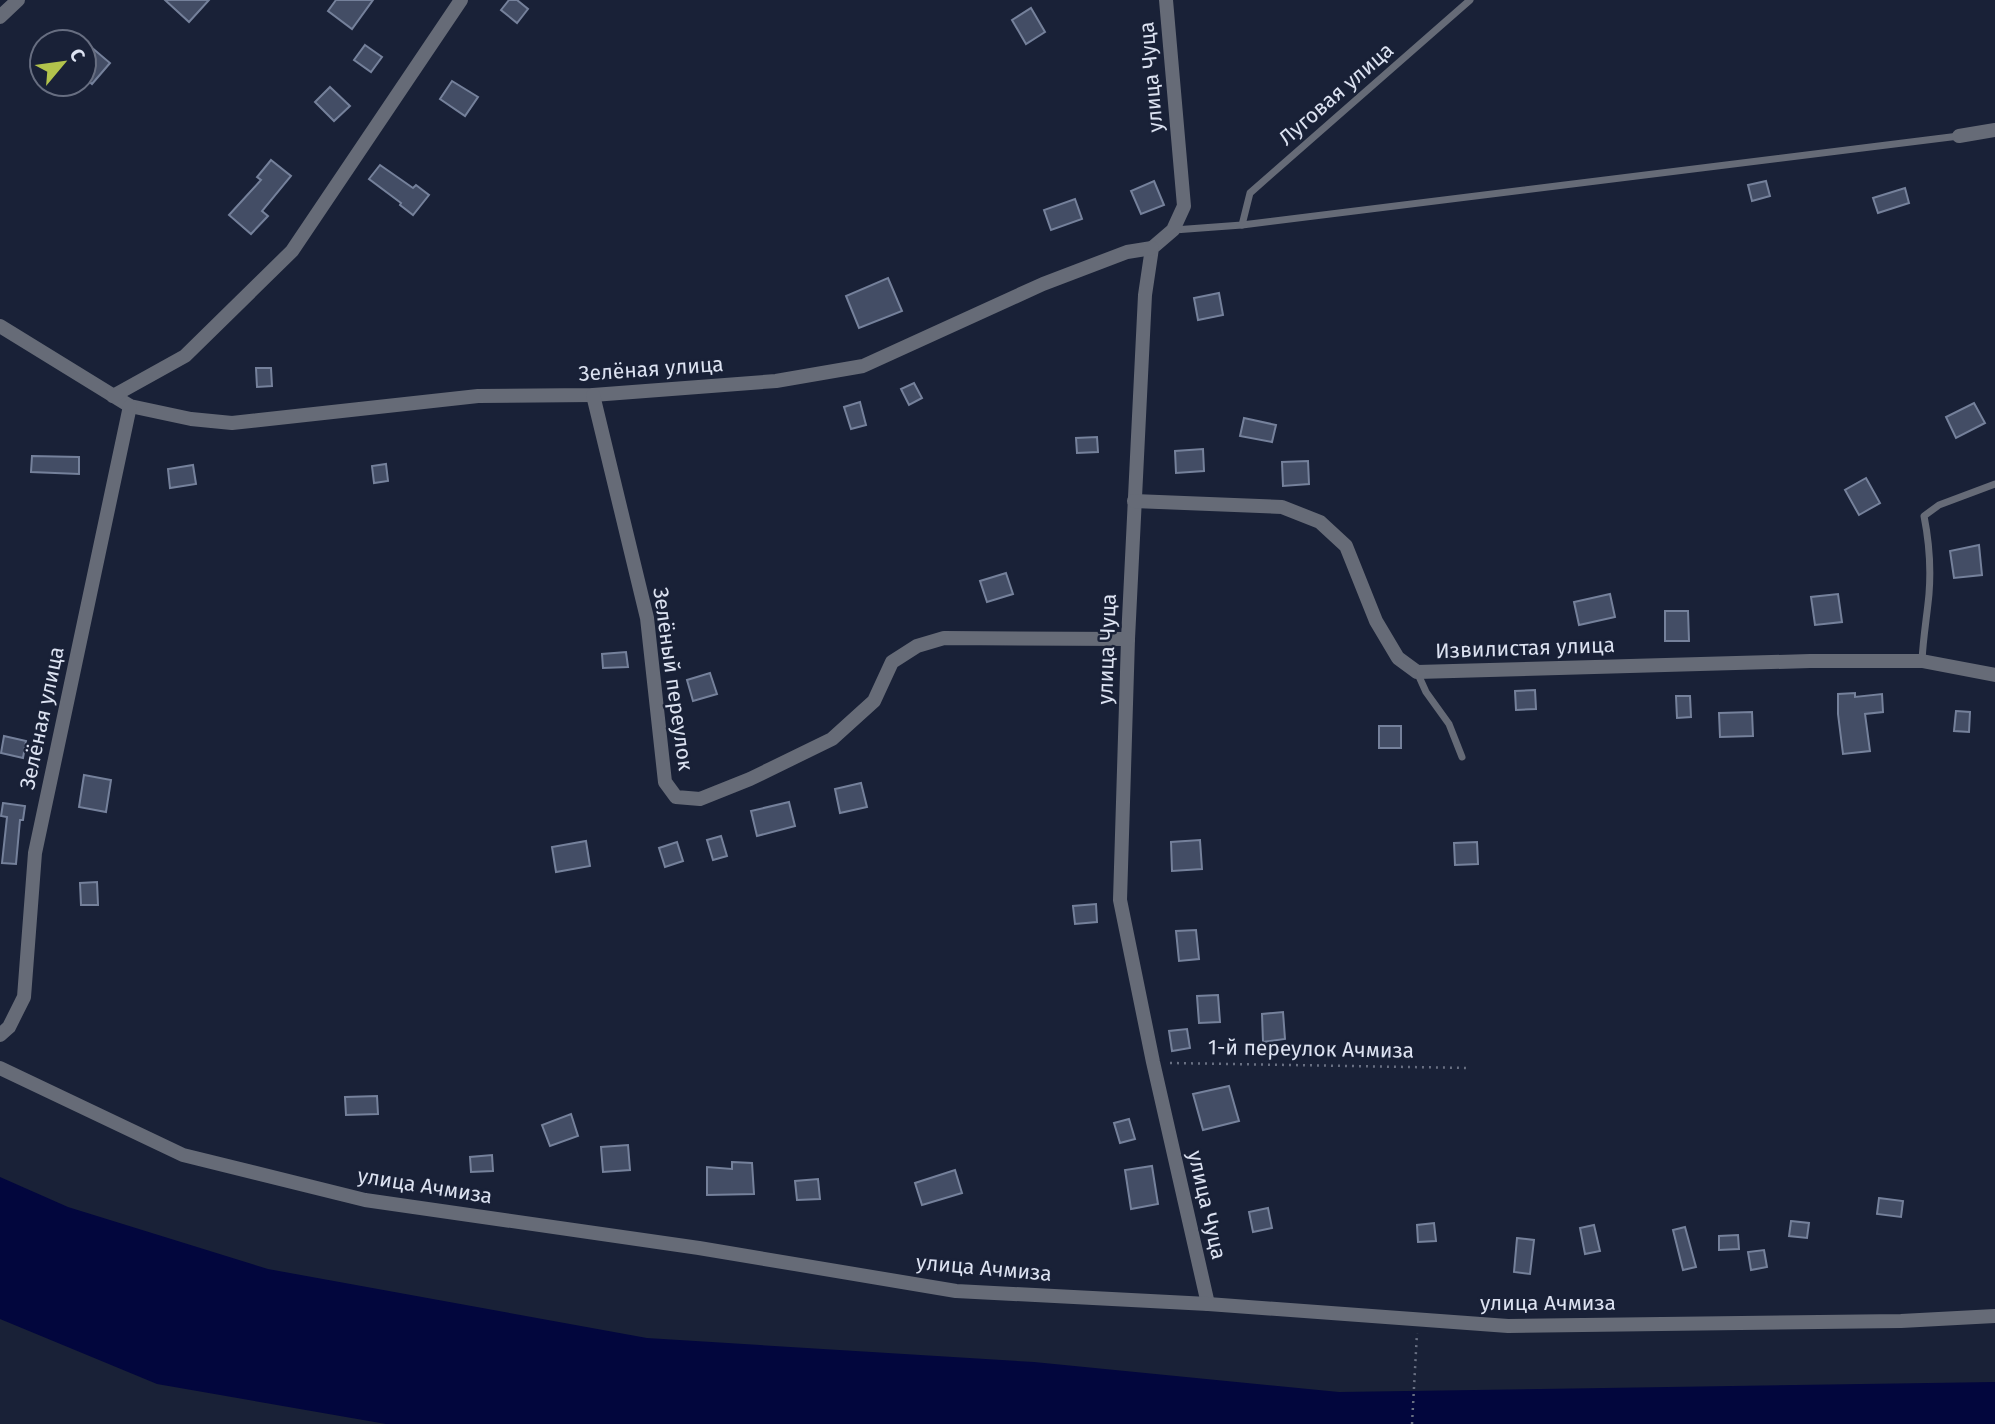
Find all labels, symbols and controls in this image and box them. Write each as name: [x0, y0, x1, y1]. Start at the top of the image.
street label: улица Чуца: [1133, 21, 1169, 133]
north arrow: [28, 28, 98, 98]
street label: Луговая улица: [1273, 37, 1399, 151]
text: С: [65, 45, 90, 65]
street label: Зелёная улица: [578, 351, 724, 387]
street label: Зелёный переулок: [647, 586, 699, 772]
street label: улица Чуца: [1092, 593, 1122, 705]
street label: Извилистая улица: [1435, 632, 1615, 664]
street label: Зелёная улица: [14, 644, 70, 792]
street label: 1-й переулок Ачмиза: [1208, 1034, 1414, 1064]
street label: улица Чуца: [1182, 1148, 1232, 1262]
street label: улица Ачмиза: [356, 1163, 494, 1209]
street label: улица Ачмиза: [915, 1249, 1053, 1287]
street label: улица Ачмиза: [1480, 1290, 1616, 1316]

